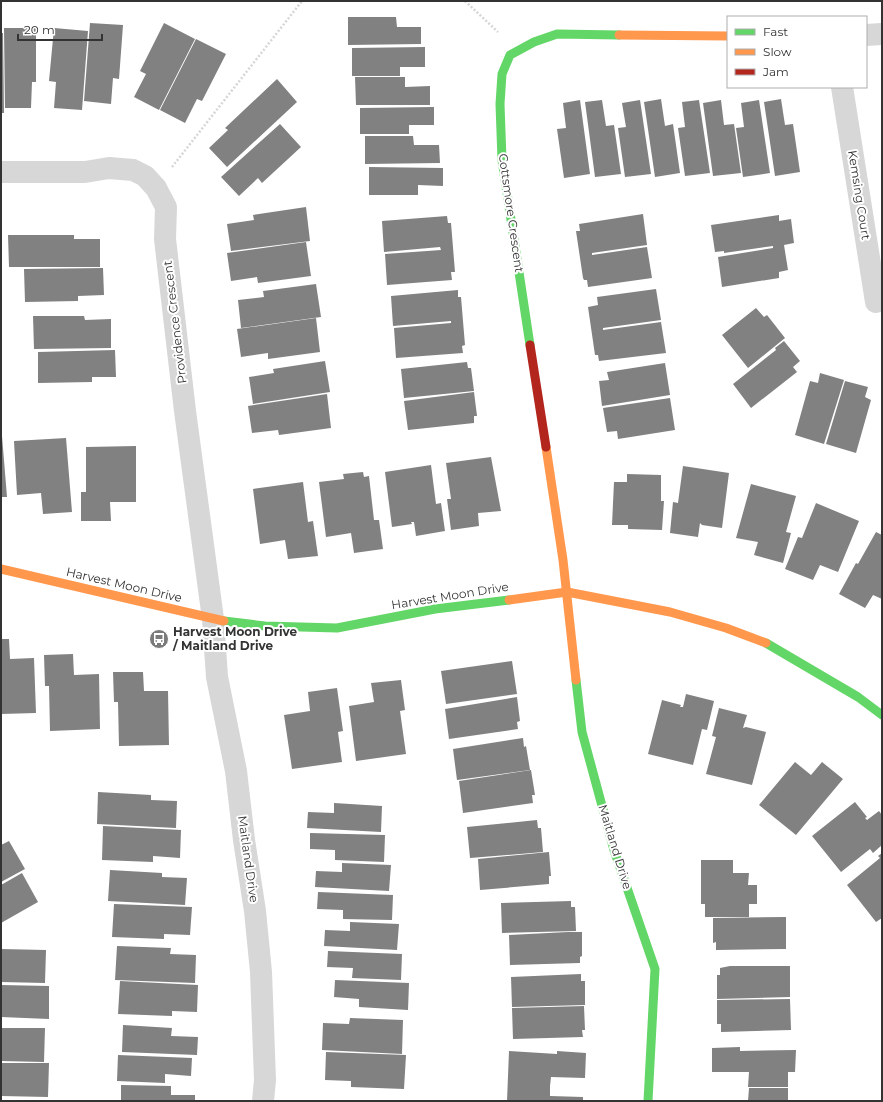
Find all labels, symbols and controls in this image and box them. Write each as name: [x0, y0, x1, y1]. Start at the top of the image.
scale bar: [18, 16, 102, 42]
legend: [727, 16, 867, 88]
text: 20 m: [24, 22, 55, 37]
text: Fast: [763, 24, 788, 39]
text: Slow: [763, 44, 792, 59]
text: Jam: [762, 64, 789, 79]
street label: Kemsing Court: [845, 149, 874, 241]
street label: Cottsmore Crescent: [496, 153, 527, 273]
street label: Providence Crescent: [160, 260, 189, 384]
street label: Harvest Moon Drive: [65, 564, 184, 605]
street label: Harvest Moon Drive: [390, 579, 510, 612]
place label: Harvest Moon Drive / Maitland Drive: [172, 624, 298, 653]
bus stop icon: Harvest Moon Drive / Maitland Drive: [148, 628, 170, 650]
street label: Maitland Drive: [595, 803, 635, 891]
street label: Maitland Drive: [235, 814, 262, 903]

